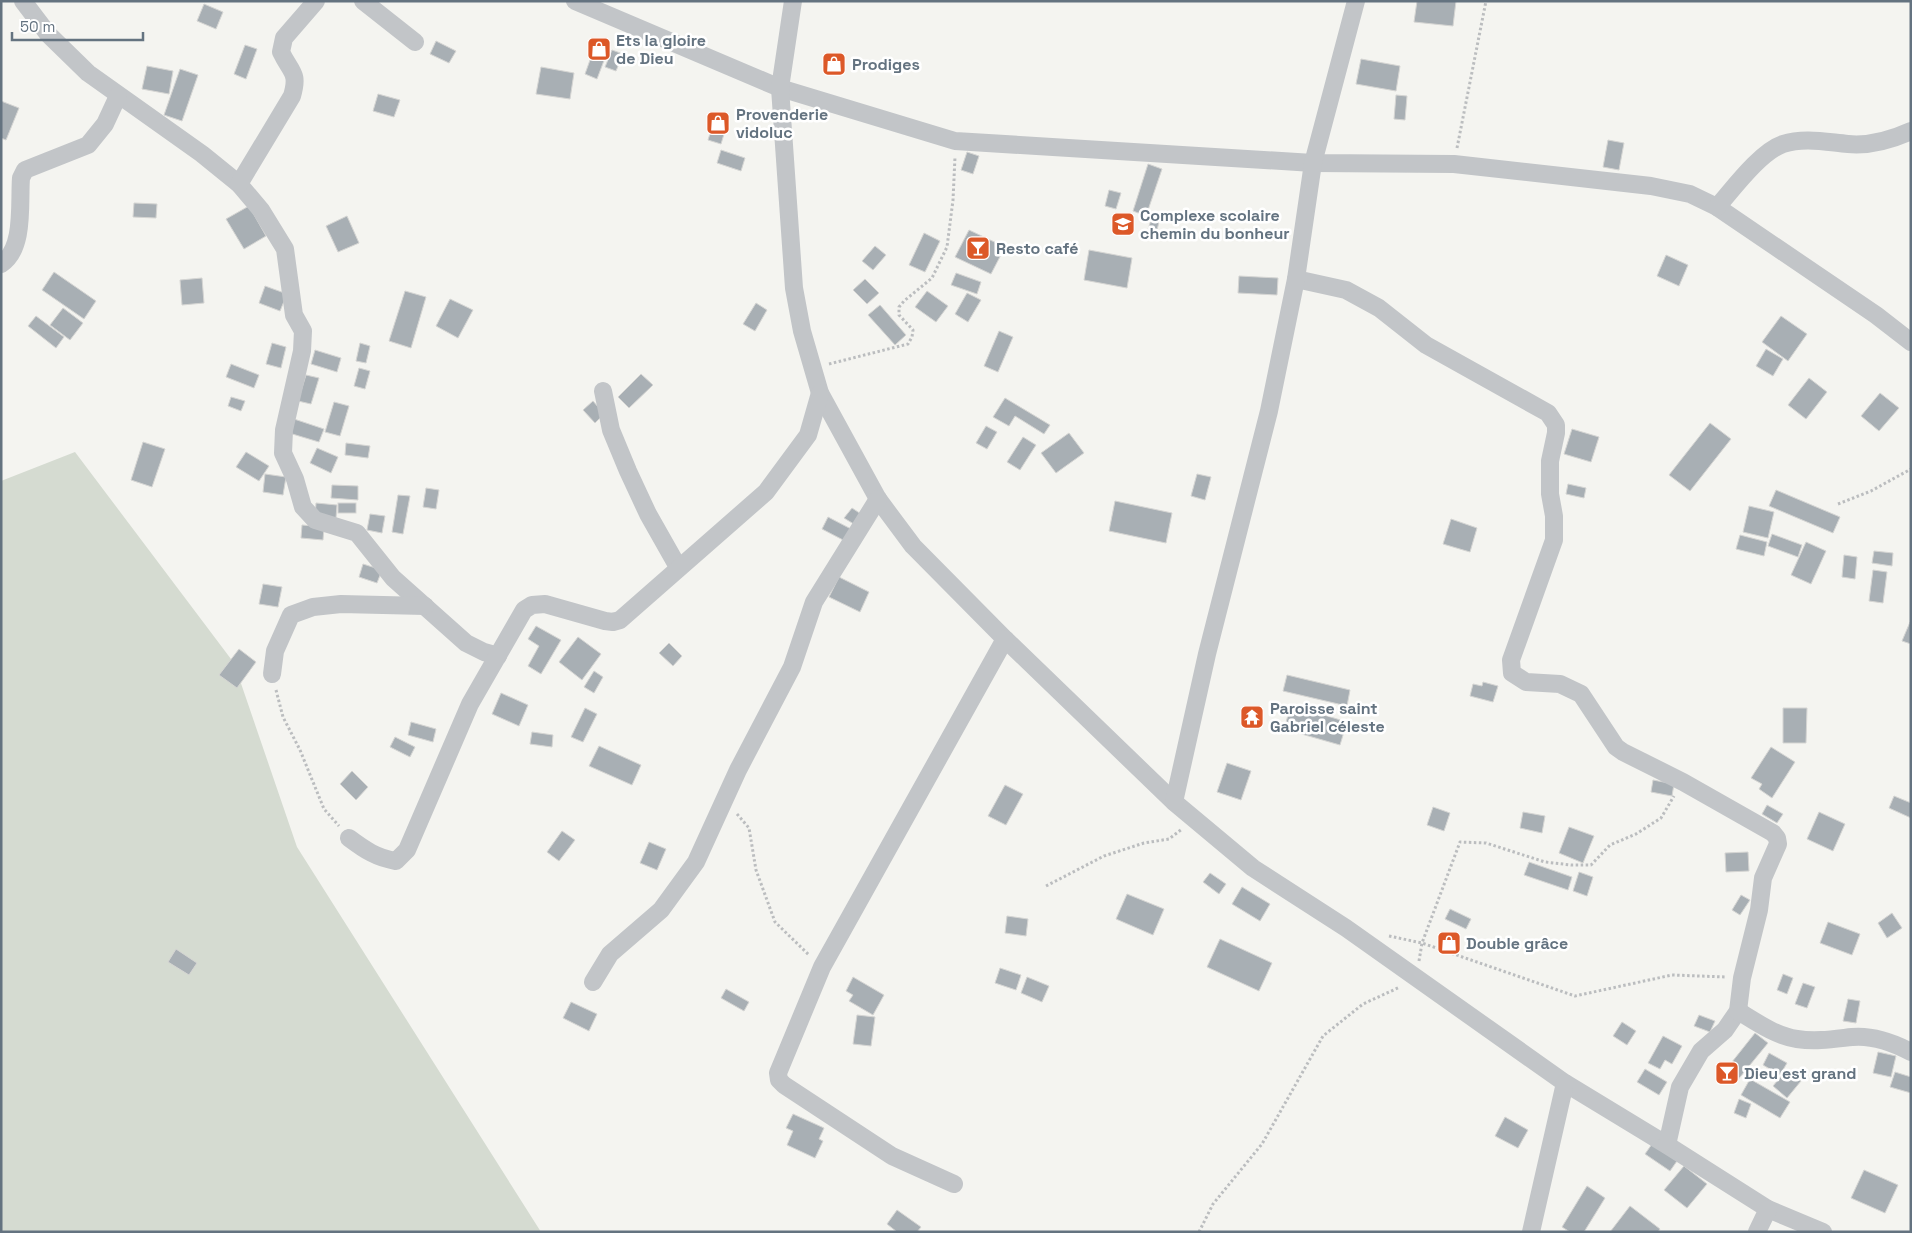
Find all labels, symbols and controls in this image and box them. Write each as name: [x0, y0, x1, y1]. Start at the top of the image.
scale bar: [12, 10, 144, 42]
text: 50 m: [20, 17, 55, 36]
place label: Ets la gloire de Dieu: [616, 30, 706, 69]
shop icon: Ets la gloire de Dieu: [586, 36, 612, 62]
shop icon: Prodiges: [821, 51, 847, 77]
place label: Prodiges: [852, 54, 920, 75]
place label: Provenderie vidoluc: [736, 104, 828, 143]
shop icon: Provenderie vidoluc: [705, 110, 731, 136]
place label: Complexe scolaire chemin du bonheur: [1140, 205, 1290, 244]
school or university icon: Complexe scolaire chemin du bonheur: [1110, 211, 1136, 237]
bar icon: Resto café: [965, 235, 991, 261]
place label: Resto café: [996, 238, 1078, 259]
place label: Paroisse saint Gabriel céleste: [1270, 698, 1385, 737]
temple icon: Paroisse saint Gabriel céleste: [1239, 704, 1265, 730]
shop icon: Double grâce: [1436, 930, 1462, 956]
place label: Double grâce: [1466, 933, 1568, 954]
bar icon: Dieu est grand: [1714, 1060, 1740, 1086]
place label: Dieu est grand: [1744, 1063, 1857, 1084]

